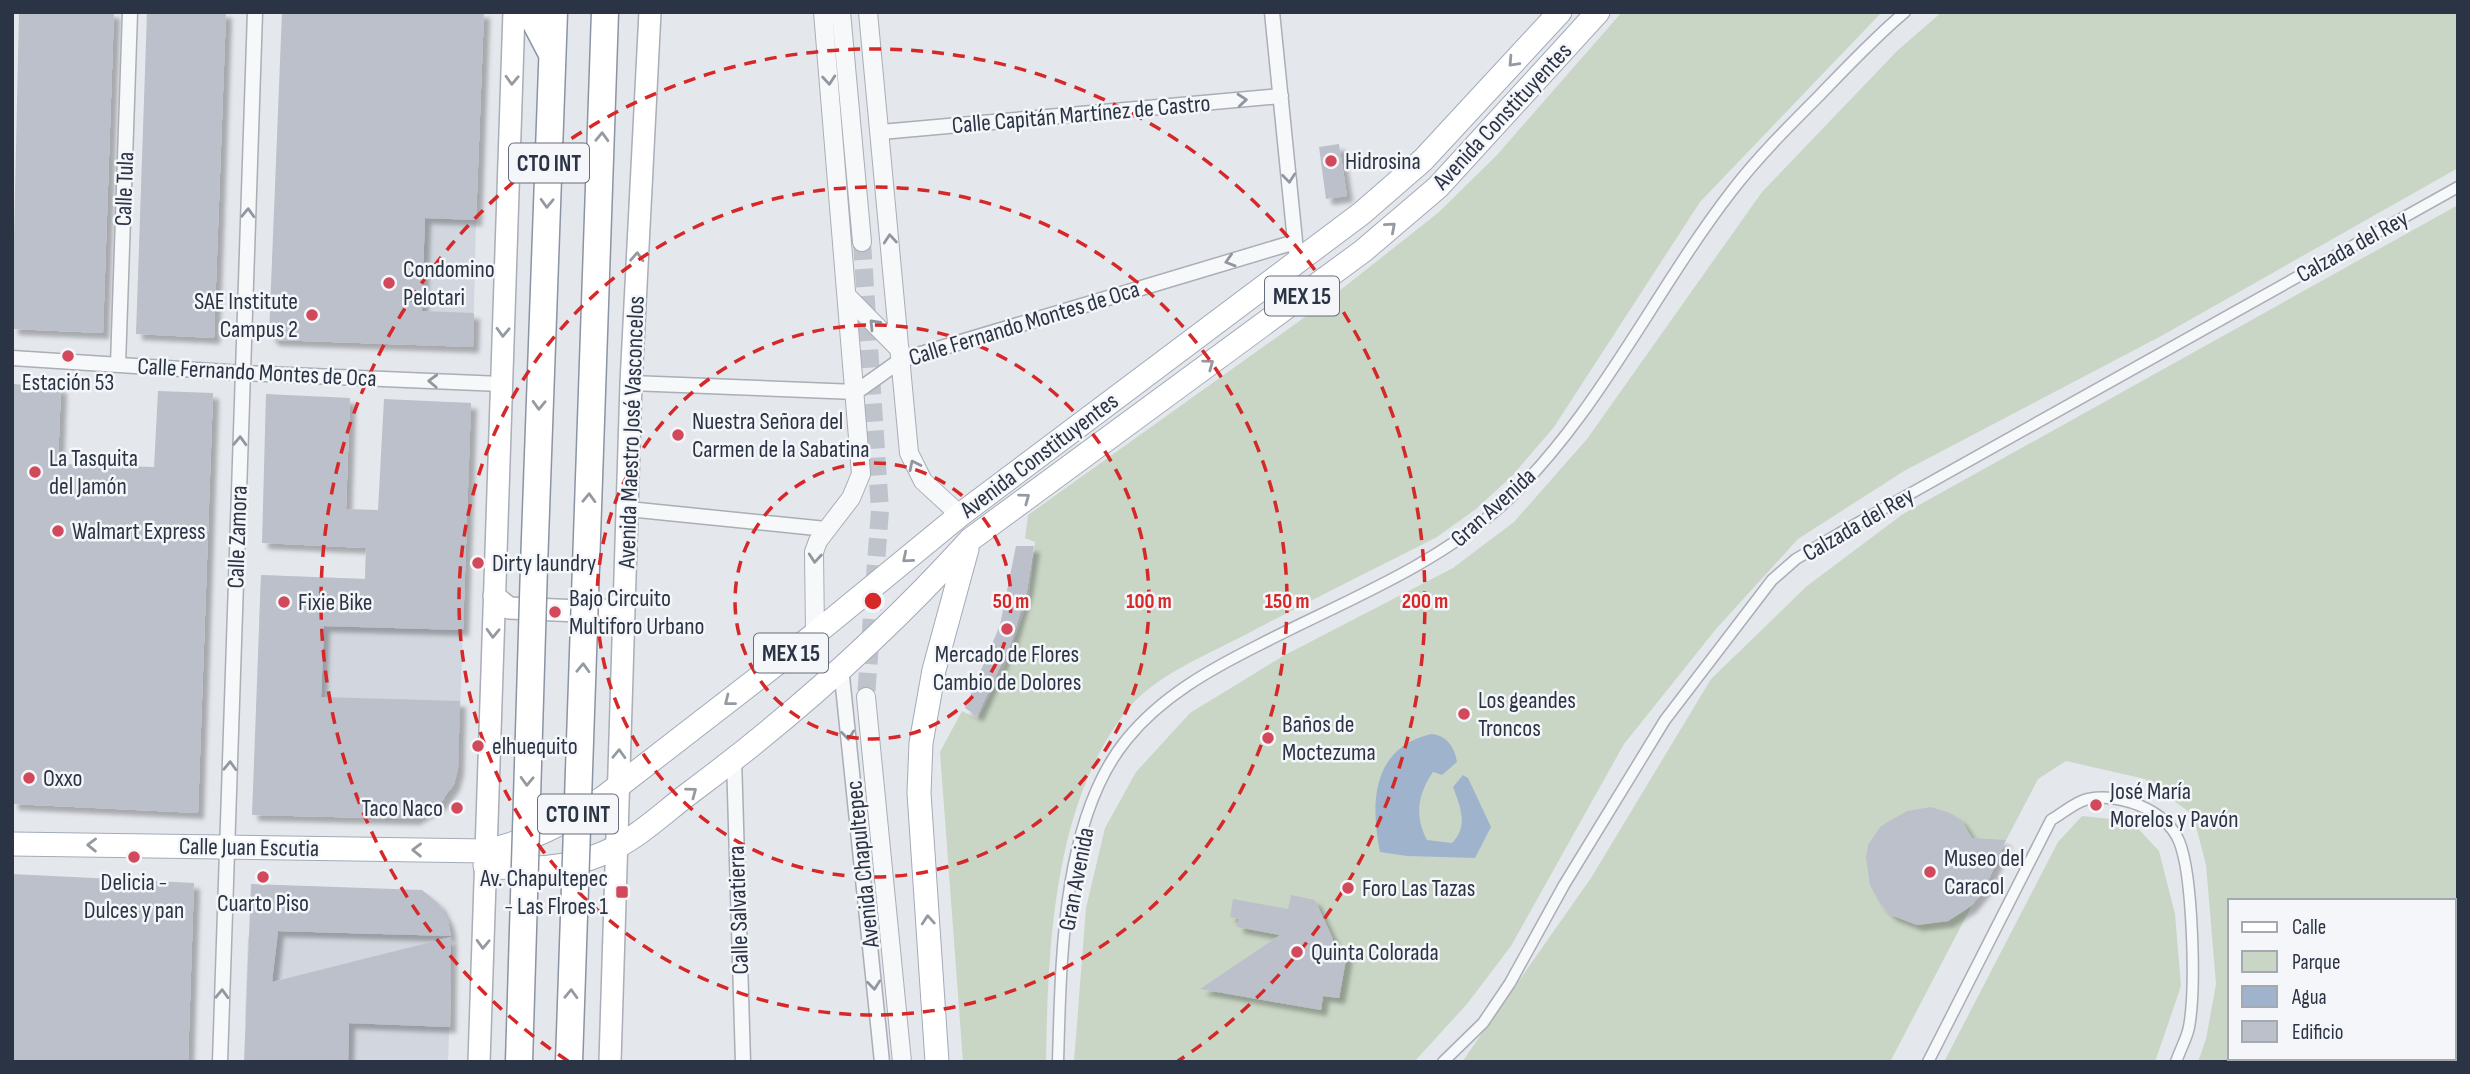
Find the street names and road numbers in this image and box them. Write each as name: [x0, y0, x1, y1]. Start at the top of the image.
street label: Avenida Constituyentes: [1426, 37, 1578, 197]
street label: Calle Capitán Martínez de Castro: [951, 89, 1212, 140]
road number: CTO INT: [509, 144, 589, 182]
street label: Calle Tula: [109, 151, 140, 227]
street label: Calzada del Rey: [2291, 204, 2413, 289]
street label: Calle Fernando Montes de Oca: [905, 275, 1143, 372]
road number: MEX 15: [1265, 276, 1339, 316]
street label: Avenida Maestro José Vasconcelos: [612, 295, 651, 570]
street label: Calle Fernando Montes de Oca: [137, 352, 377, 393]
street label: Avenida Constituyentes: [954, 386, 1124, 525]
street label: Gran Avenida: [1445, 462, 1542, 553]
street label: Calzada del Rey: [1798, 481, 1919, 568]
street label: Calle Zamora: [221, 485, 254, 589]
road number: MEX 15: [754, 634, 828, 673]
street label: Avenida Chapultepec: [839, 779, 886, 950]
road number: CTO INT: [538, 794, 618, 834]
street label: Gran Avenida: [1052, 825, 1101, 933]
street label: Calle Juan Escutia: [179, 832, 319, 863]
street label: Calle Salvatierra: [722, 845, 755, 975]

